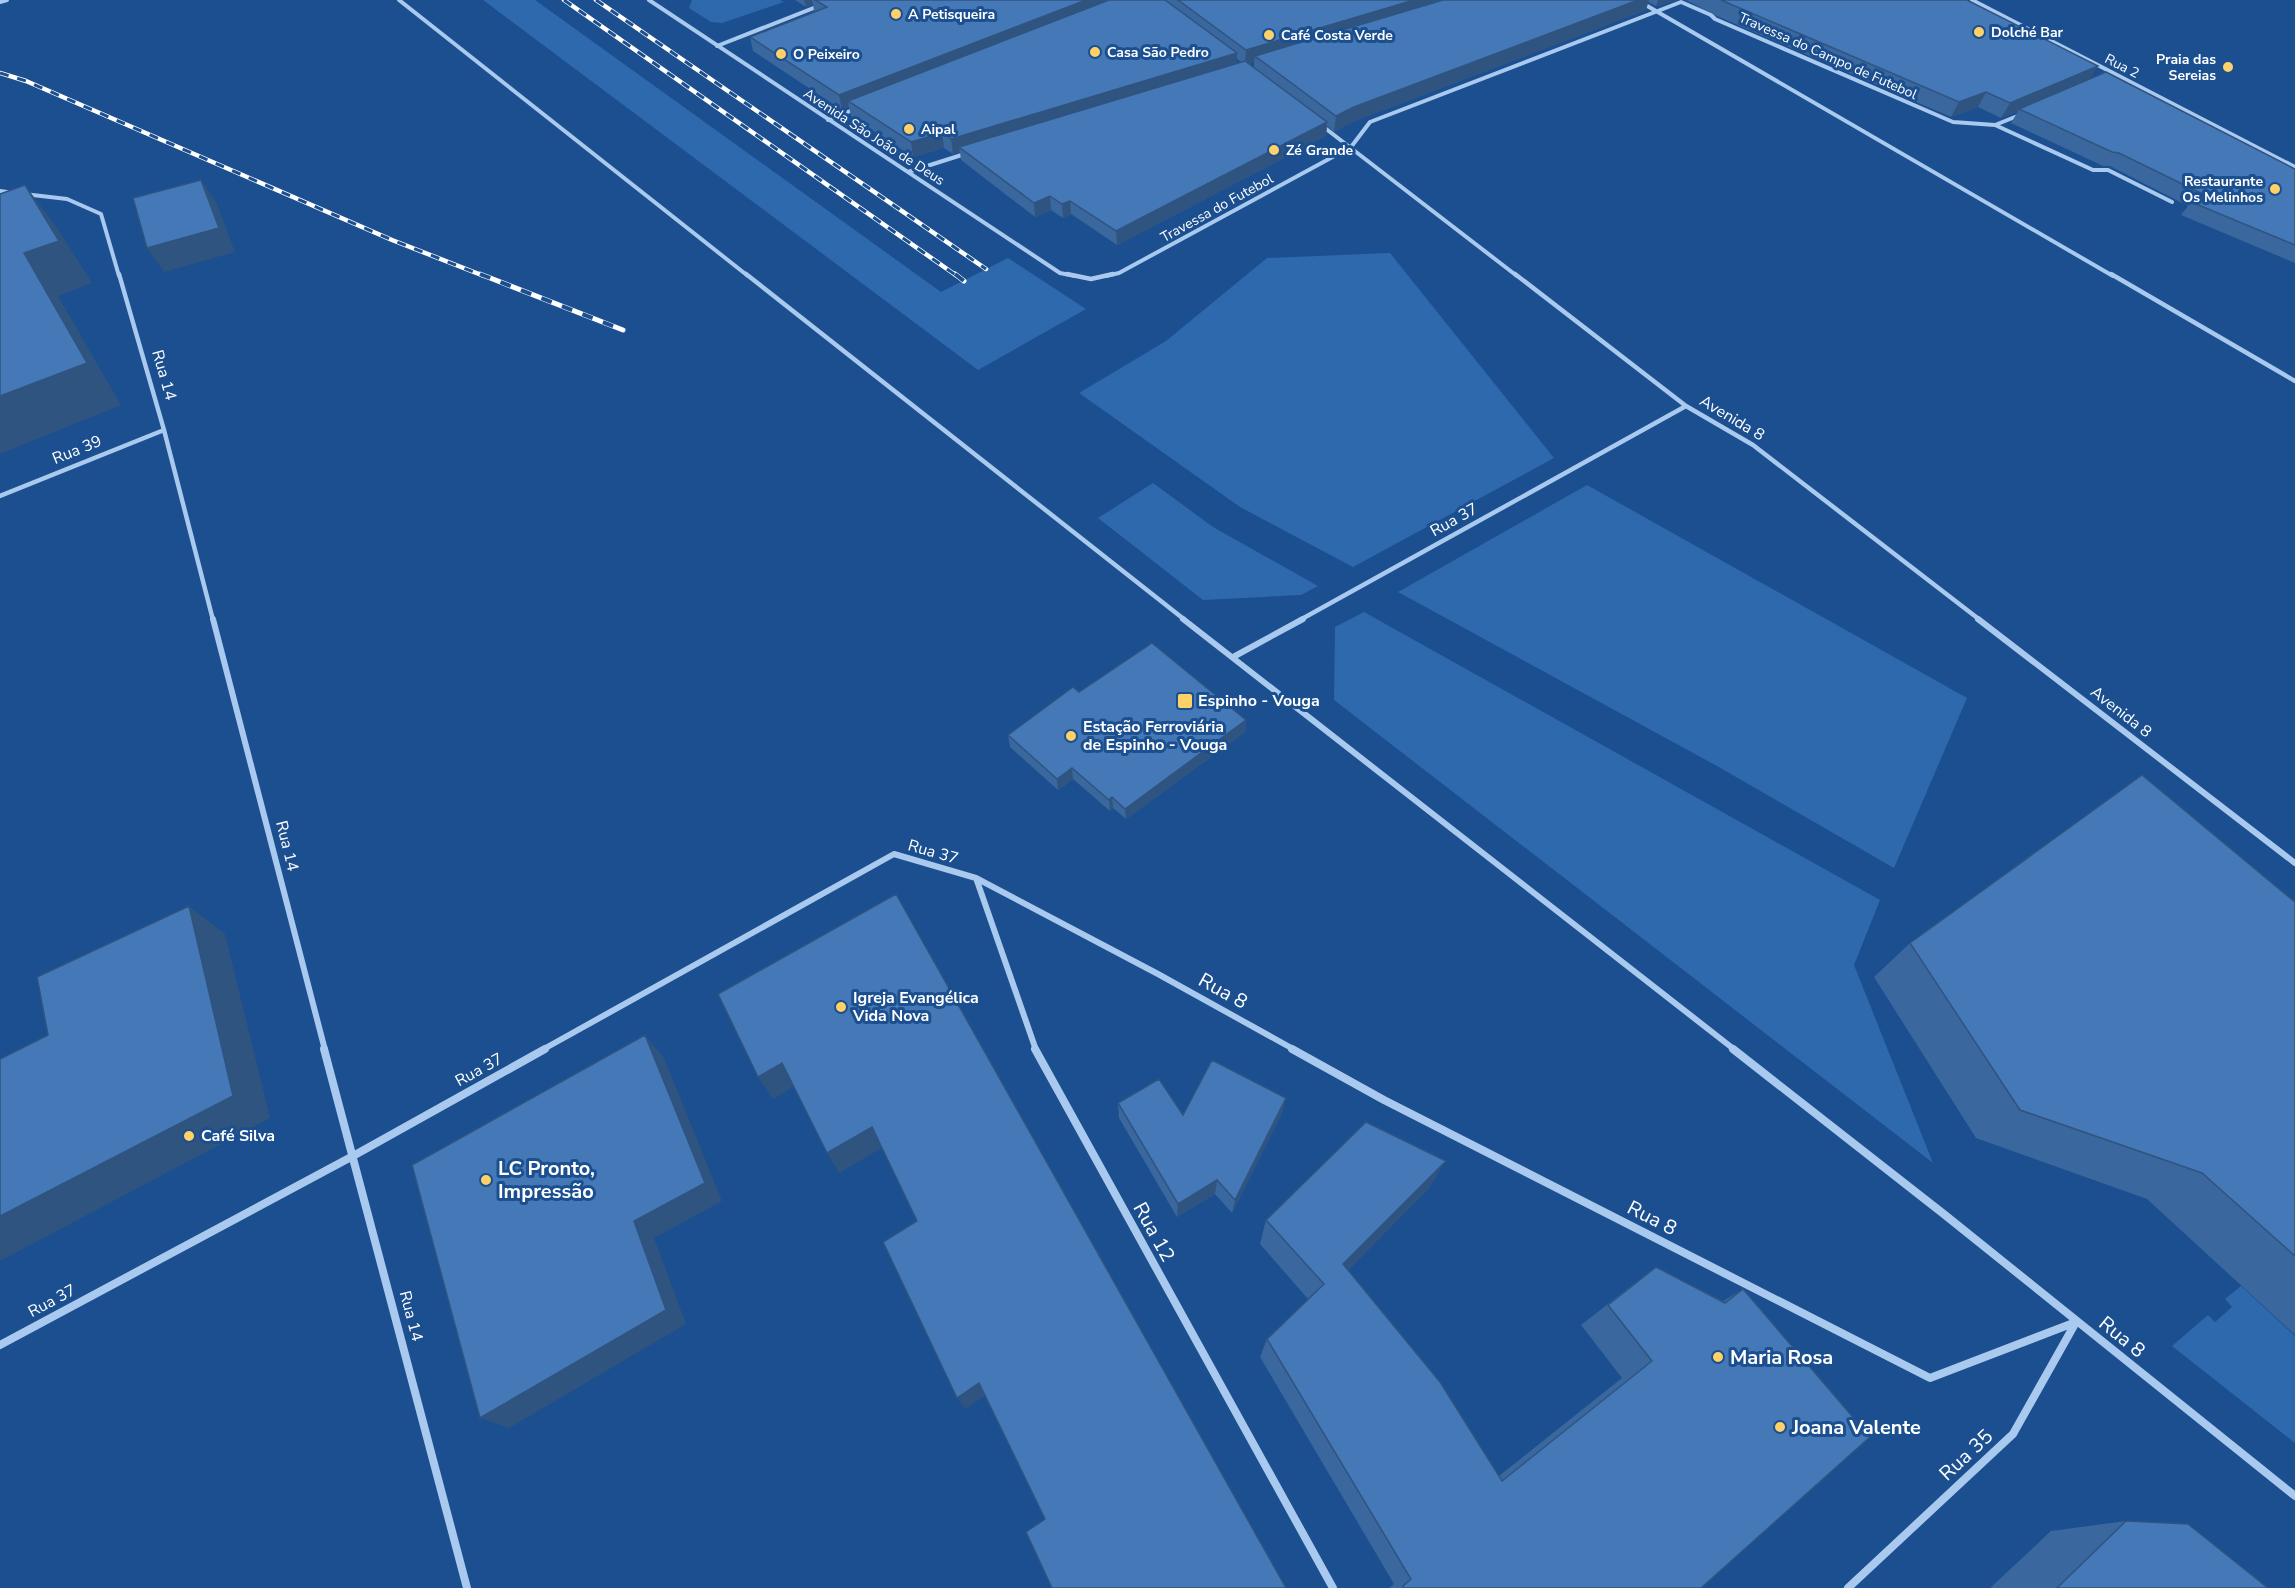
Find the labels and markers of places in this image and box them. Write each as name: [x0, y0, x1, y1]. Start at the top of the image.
place label: A Petisqueira: [908, 5, 995, 24]
marker: A Petisqueira: [889, 7, 903, 21]
place label: Dolché Bar: [1991, 23, 2064, 42]
marker: Dolché Bar: [1972, 25, 1986, 39]
place label: Café Costa Verde: [1281, 26, 1393, 45]
marker: Café Costa Verde: [1262, 28, 1276, 42]
place label: Casa São Pedro: [1107, 43, 1209, 62]
place label: O Peixeiro: [793, 45, 860, 64]
marker: Casa São Pedro: [1088, 45, 1102, 59]
marker: O Peixeiro: [774, 47, 788, 61]
place label: Praia das Sereias: [2156, 50, 2216, 85]
marker: Praia das Sereias: [2221, 60, 2235, 74]
place label: Aipal: [921, 120, 956, 139]
marker: Aipal: [902, 122, 916, 136]
place label: Zé Grande: [1286, 141, 1354, 160]
marker: Zé Grande: [1267, 143, 1281, 157]
place label: Restaurante Os Melinhos: [2182, 172, 2263, 207]
marker: Restaurante Os Melinhos: [2268, 182, 2282, 196]
place label: Espinho - Vouga: [1198, 690, 1320, 712]
marker: Espinho - Vouga: [1176, 692, 1194, 710]
place label: Estação Ferroviária de Espinho - Vouga: [1083, 716, 1227, 756]
marker: Estação Ferroviária de Espinho - Vouga: [1064, 729, 1078, 743]
place label: Igreja Evangélica Vida Nova: [852, 987, 979, 1027]
marker: Igreja Evangélica Vida Nova: [834, 1000, 848, 1014]
place label: Café Silva: [201, 1125, 275, 1147]
marker: Café Silva: [182, 1129, 196, 1143]
place label: LC Pronto, Impressão: [498, 1155, 595, 1205]
marker: LC Pronto, Impressão: [479, 1173, 493, 1187]
place label: Maria Rosa: [1730, 1344, 1833, 1371]
marker: Maria Rosa: [1711, 1350, 1725, 1364]
place label: Joana Valente: [1791, 1414, 1921, 1441]
marker: Joana Valente: [1773, 1420, 1787, 1434]

